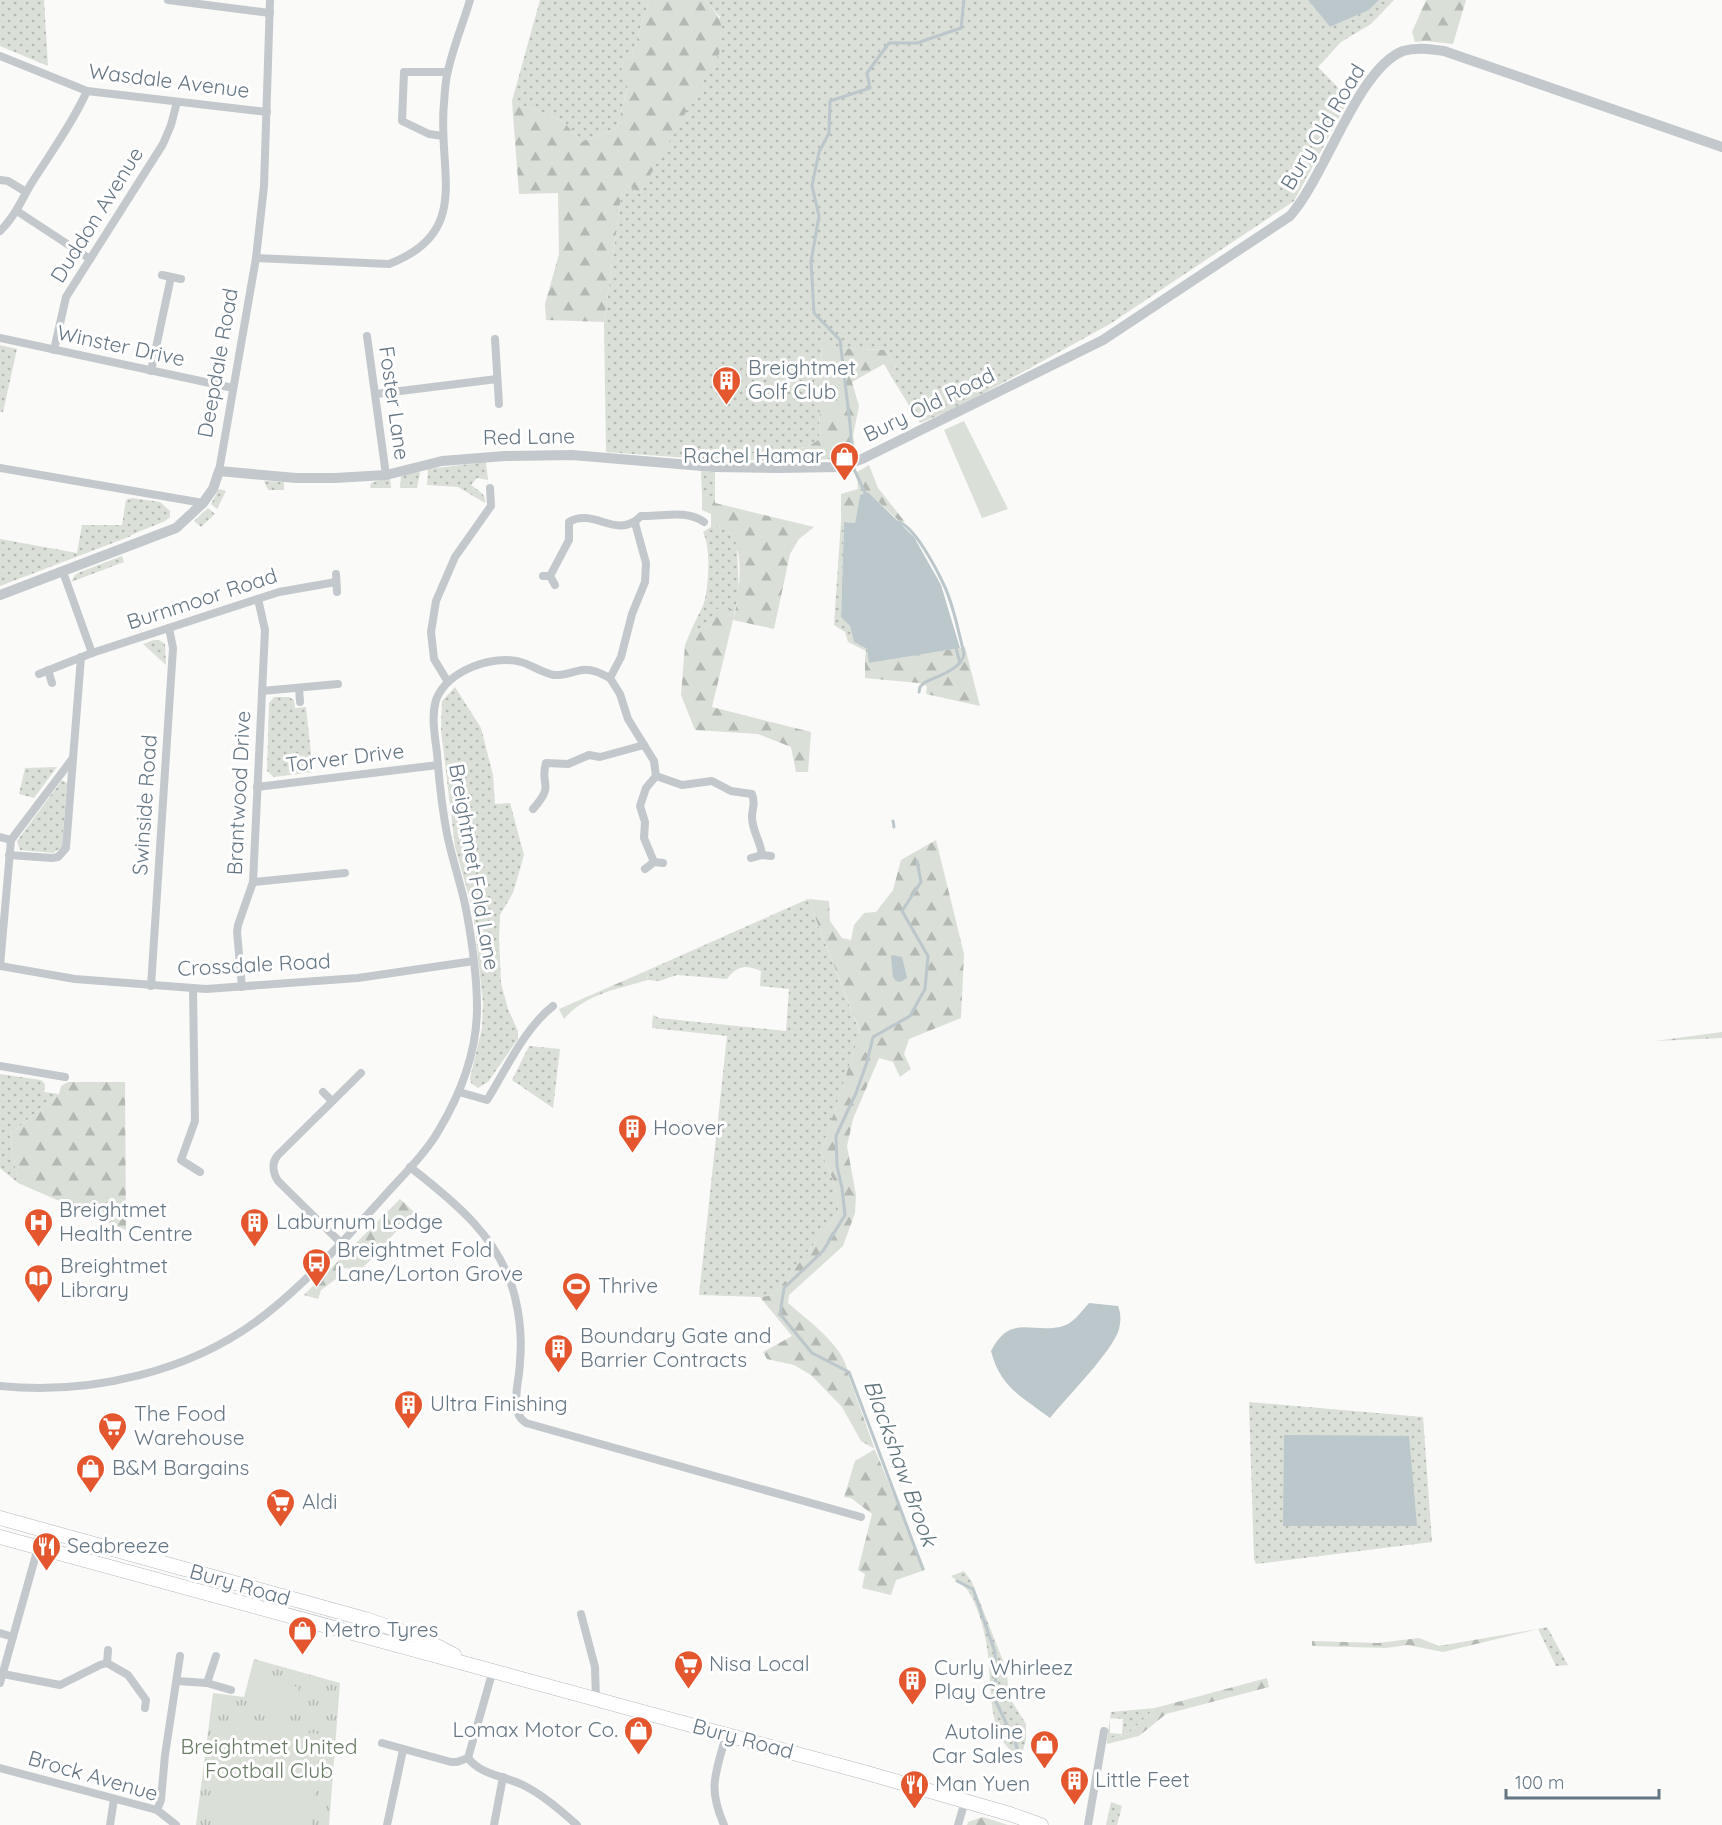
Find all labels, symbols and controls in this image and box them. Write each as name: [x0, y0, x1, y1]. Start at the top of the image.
street label: Wasdale Avenue: [87, 57, 251, 103]
street label: Bury Old Road: [1274, 59, 1370, 194]
street label: Duddon Avenue: [44, 142, 148, 287]
street label: Deepdale Road: [191, 286, 243, 440]
street label: Winster Drive: [55, 319, 187, 371]
street label: Foster Lane: [374, 344, 416, 461]
place label: Breightmet Golf Club: [748, 354, 856, 404]
street label: Bury Old Road: [859, 361, 998, 447]
building icon: Breightmet Golf Club: [711, 364, 743, 406]
street label: Red Lane: [483, 422, 575, 450]
shop icon: Rachel Hamar: [828, 440, 860, 482]
place label: Rachel Hamar: [683, 442, 823, 468]
street label: Burnmoor Road: [123, 562, 280, 635]
street label: Brantwood Drive: [221, 710, 255, 876]
street label: Swinside Road: [126, 734, 162, 876]
street label: Torver Drive: [284, 737, 406, 777]
street label: Breightmet Fold Lane: [444, 762, 506, 972]
street label: Crossdale Road: [177, 947, 331, 981]
building icon: Hoover: [616, 1112, 648, 1154]
place label: Hoover: [653, 1114, 724, 1140]
place label: Breightmet Health Centre: [59, 1196, 193, 1246]
hospital icon: Breightmet Health Centre: [22, 1206, 54, 1248]
building icon: Laburnum Lodge: [239, 1206, 271, 1248]
place label: Laburnum Lodge: [276, 1208, 443, 1234]
place label: Breightmet Fold Lane/Lorton Grove: [337, 1236, 523, 1286]
bus stop icon: Breightmet Fold Lane/Lorton Grove: [300, 1246, 332, 1288]
place label: Breightmet Library: [60, 1252, 168, 1302]
library icon: Breightmet Library: [23, 1262, 55, 1304]
sports icon: Thrive: [561, 1270, 593, 1312]
place label: Thrive: [598, 1272, 658, 1298]
place label: Boundary Gate and Barrier Contracts: [580, 1322, 771, 1372]
building icon: Boundary Gate and Barrier Contracts: [543, 1332, 575, 1374]
water label: Blackshaw Brook: [858, 1376, 945, 1552]
building icon: Ultra Finishing: [393, 1388, 425, 1430]
place label: Ultra Finishing: [430, 1390, 568, 1416]
place label: The Food Warehouse: [134, 1400, 245, 1450]
supermarket icon: The Food Warehouse: [97, 1410, 129, 1452]
shop icon: B&M Bargains: [75, 1452, 107, 1494]
place label: B&M Bargains: [112, 1454, 249, 1480]
supermarket icon: Aldi: [265, 1486, 297, 1528]
place label: Aldi: [302, 1488, 337, 1514]
restaurant icon: Seabreeze: [30, 1530, 62, 1572]
place label: Seabreeze: [67, 1532, 169, 1558]
street label: Bury Road: [187, 1557, 294, 1611]
shop icon: Metro Tyres: [287, 1614, 319, 1656]
place label: Metro Tyres: [324, 1616, 438, 1642]
supermarket icon: Nisa Local: [672, 1648, 704, 1690]
place label: Nisa Local: [709, 1650, 810, 1676]
place label: Curly Whirleez Play Centre: [934, 1654, 1073, 1704]
building icon: Curly Whirleez Play Centre: [897, 1664, 929, 1706]
street label: Bury Road: [690, 1712, 797, 1764]
shop icon: Lomax Motor Co.: [623, 1714, 655, 1756]
place label: Lomax Motor Co.: [453, 1716, 618, 1742]
place label: Autoline Car Sales: [932, 1718, 1023, 1768]
shop icon: Autoline Car Sales: [1028, 1728, 1060, 1770]
park label: Breightmet United Football Club: [181, 1733, 357, 1783]
street label: Brock Avenue: [25, 1744, 161, 1806]
scale bar: [1506, 1762, 1659, 1800]
building icon: Little Feet: [1058, 1764, 1090, 1806]
place label: Little Feet: [1095, 1766, 1190, 1792]
restaurant icon: Man Yuen: [898, 1768, 930, 1810]
place label: Man Yuen: [935, 1770, 1030, 1796]
text: 100 m: [1515, 1771, 1564, 1794]

